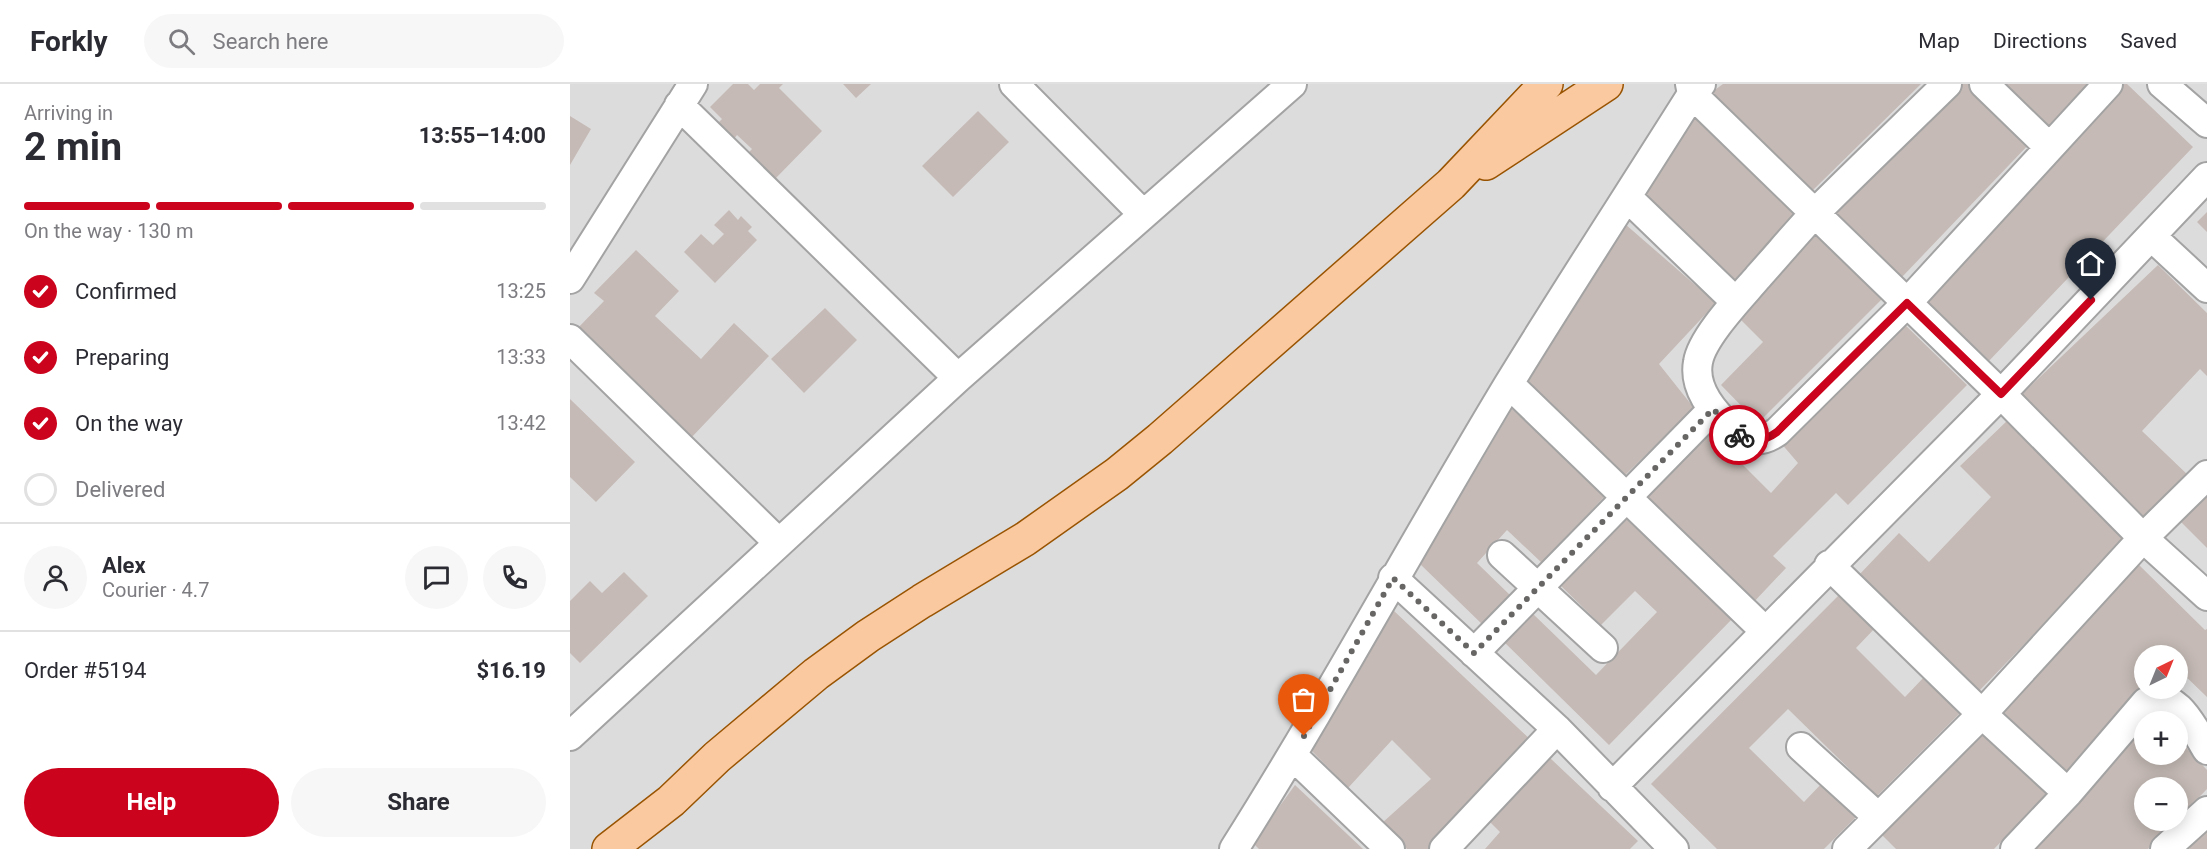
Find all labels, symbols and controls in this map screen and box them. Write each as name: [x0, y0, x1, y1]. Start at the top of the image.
search box: [144, 14, 564, 68]
text: Forkly: [30, 25, 108, 58]
icon: search: [165, 25, 198, 58]
text: Search here: [213, 29, 328, 54]
text: Map: [1918, 29, 1960, 53]
text: Directions: [1993, 29, 2087, 53]
text: Saved: [2120, 29, 2177, 53]
text: Arriving in: [24, 101, 113, 125]
text: 13:55–14:00: [419, 123, 546, 148]
text: 2 min: [24, 124, 122, 170]
text: On the way · 130 m: [24, 219, 193, 243]
pin: [2065, 238, 2116, 300]
icon: home: [2074, 247, 2107, 280]
icon: check: [24, 275, 57, 308]
text: Confirmed: [75, 279, 177, 304]
text: 13:25: [496, 279, 546, 303]
icon: check: [24, 341, 57, 374]
text: Preparing: [75, 345, 169, 370]
text: 13:33: [496, 345, 546, 369]
courier: [1709, 405, 1769, 465]
icon: check: [24, 407, 57, 440]
text: On the way: [75, 411, 183, 436]
text: 13:42: [496, 411, 546, 435]
icon: bike: [1723, 419, 1756, 452]
text: Delivered: [75, 477, 165, 502]
button: person: [24, 546, 87, 609]
button: chat: [405, 546, 468, 609]
button: phone: [483, 546, 546, 609]
text: Alex: [102, 553, 146, 578]
text: Courier · 4.7: [102, 578, 209, 602]
north arrow: [2134, 645, 2188, 699]
map controls: [2134, 645, 2188, 831]
text: Order #5194: [24, 658, 146, 683]
text: $16.19: [477, 658, 546, 683]
pin: [1278, 674, 1329, 736]
icon: bag: [1287, 683, 1320, 716]
button: +: [2134, 711, 2188, 765]
button: Help: [24, 768, 279, 837]
button: Share: [291, 768, 546, 837]
button: −: [2134, 777, 2188, 831]

